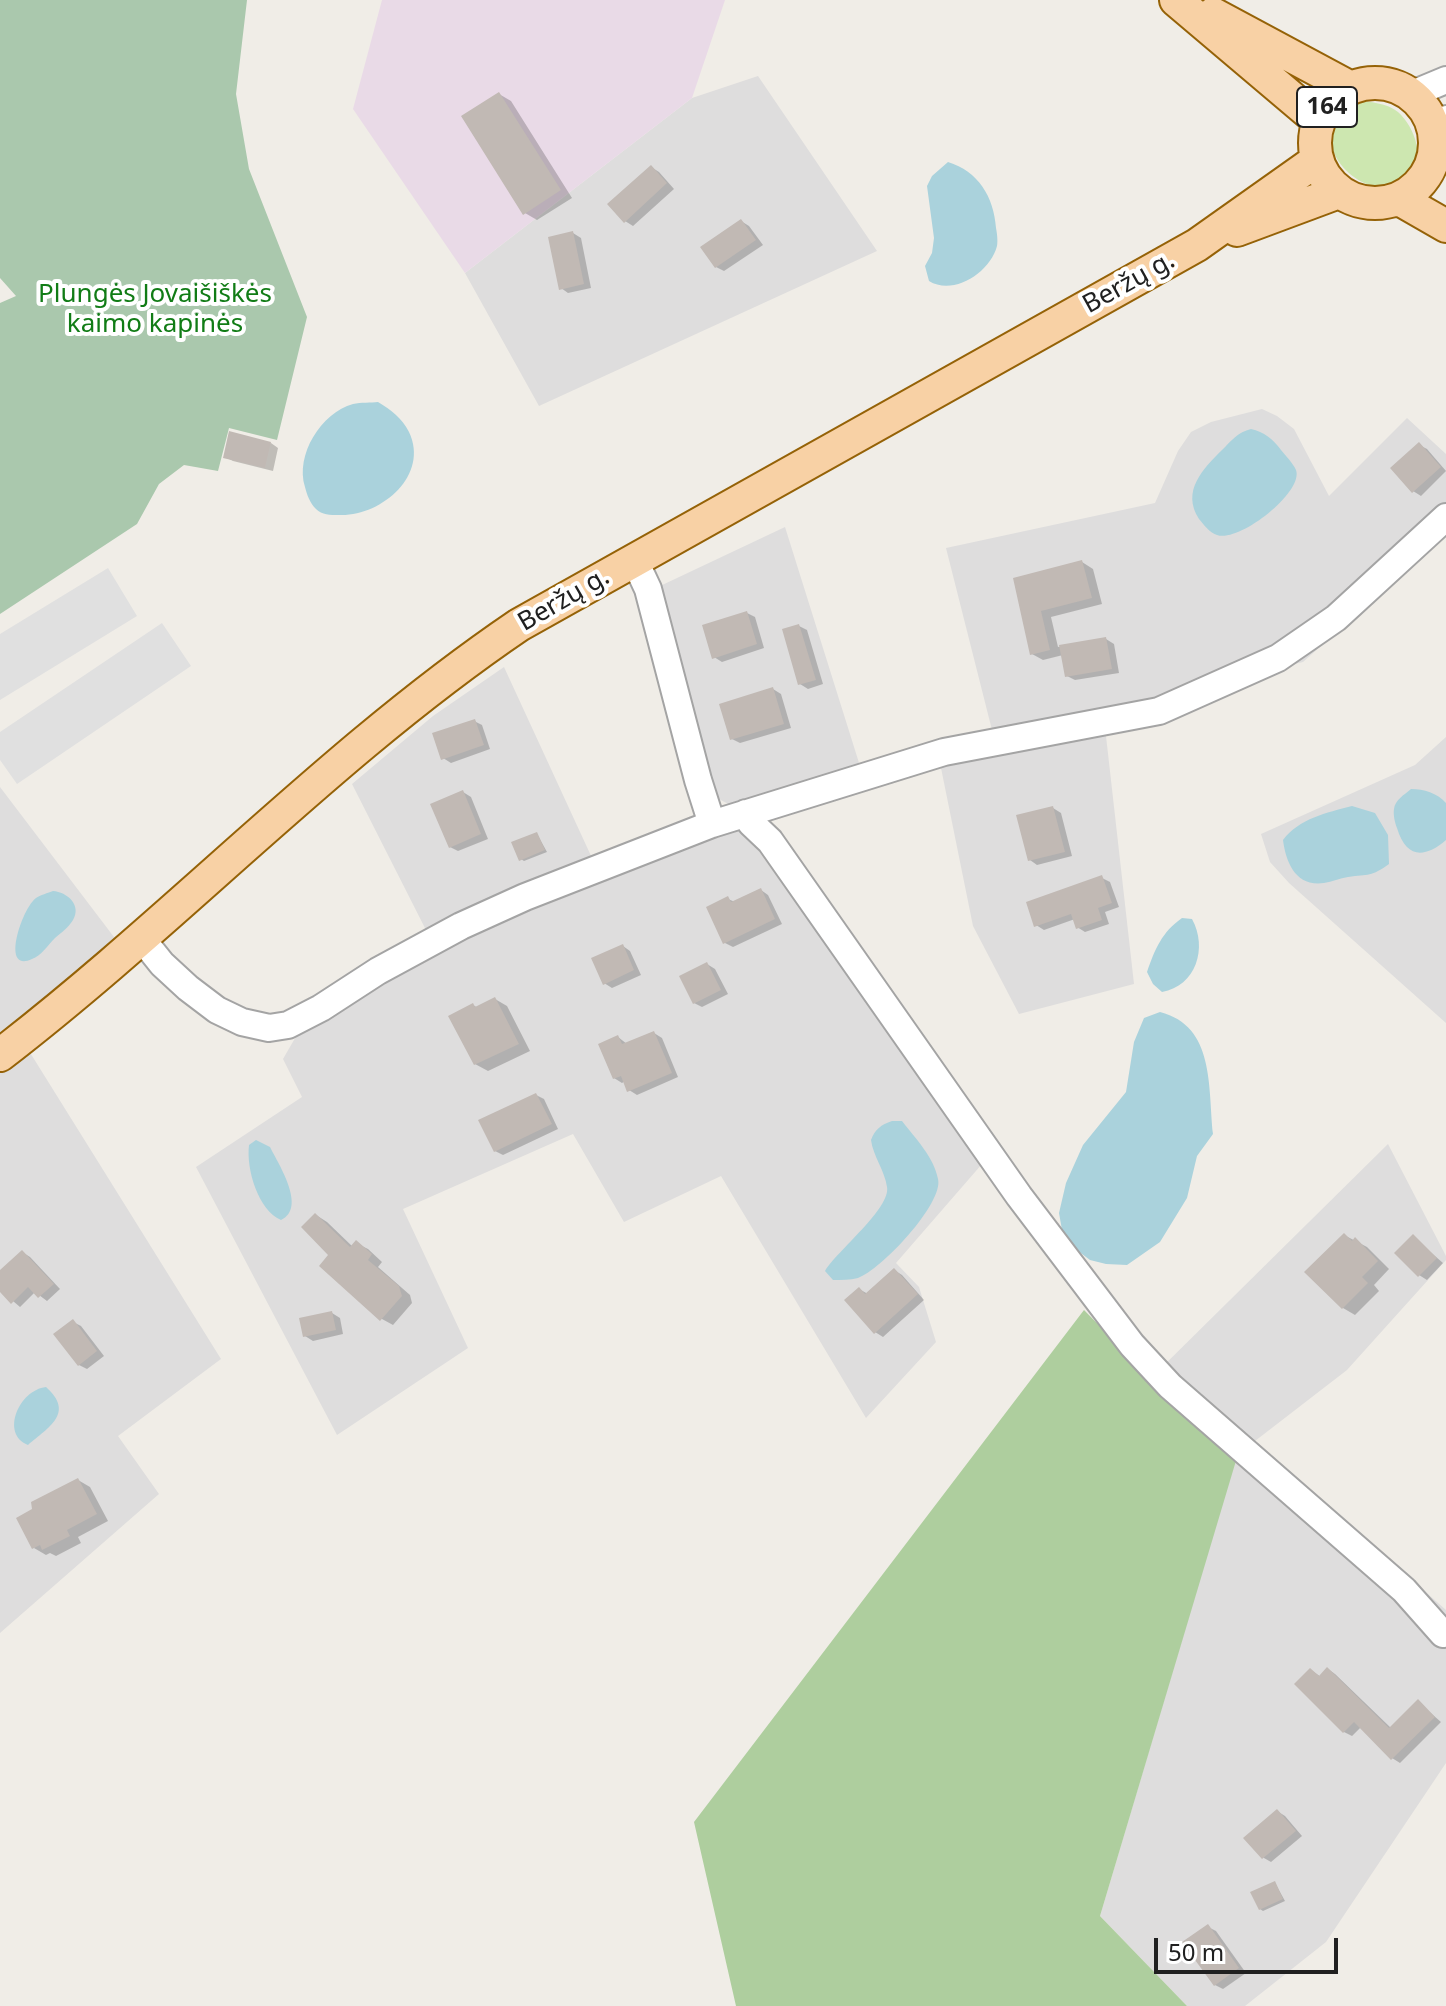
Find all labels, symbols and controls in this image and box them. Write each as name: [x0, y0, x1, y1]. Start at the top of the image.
road number: 164: [1297, 87, 1357, 127]
street label: Beržų g.: [1078, 245, 1180, 321]
park label: Plungės Jovaišiškės kaimo kapinės: [38, 279, 272, 340]
street label: Beržų g.: [513, 561, 615, 639]
scale bar: [1158, 1922, 1342, 1972]
text: 50 m: [1168, 1935, 1224, 1968]

